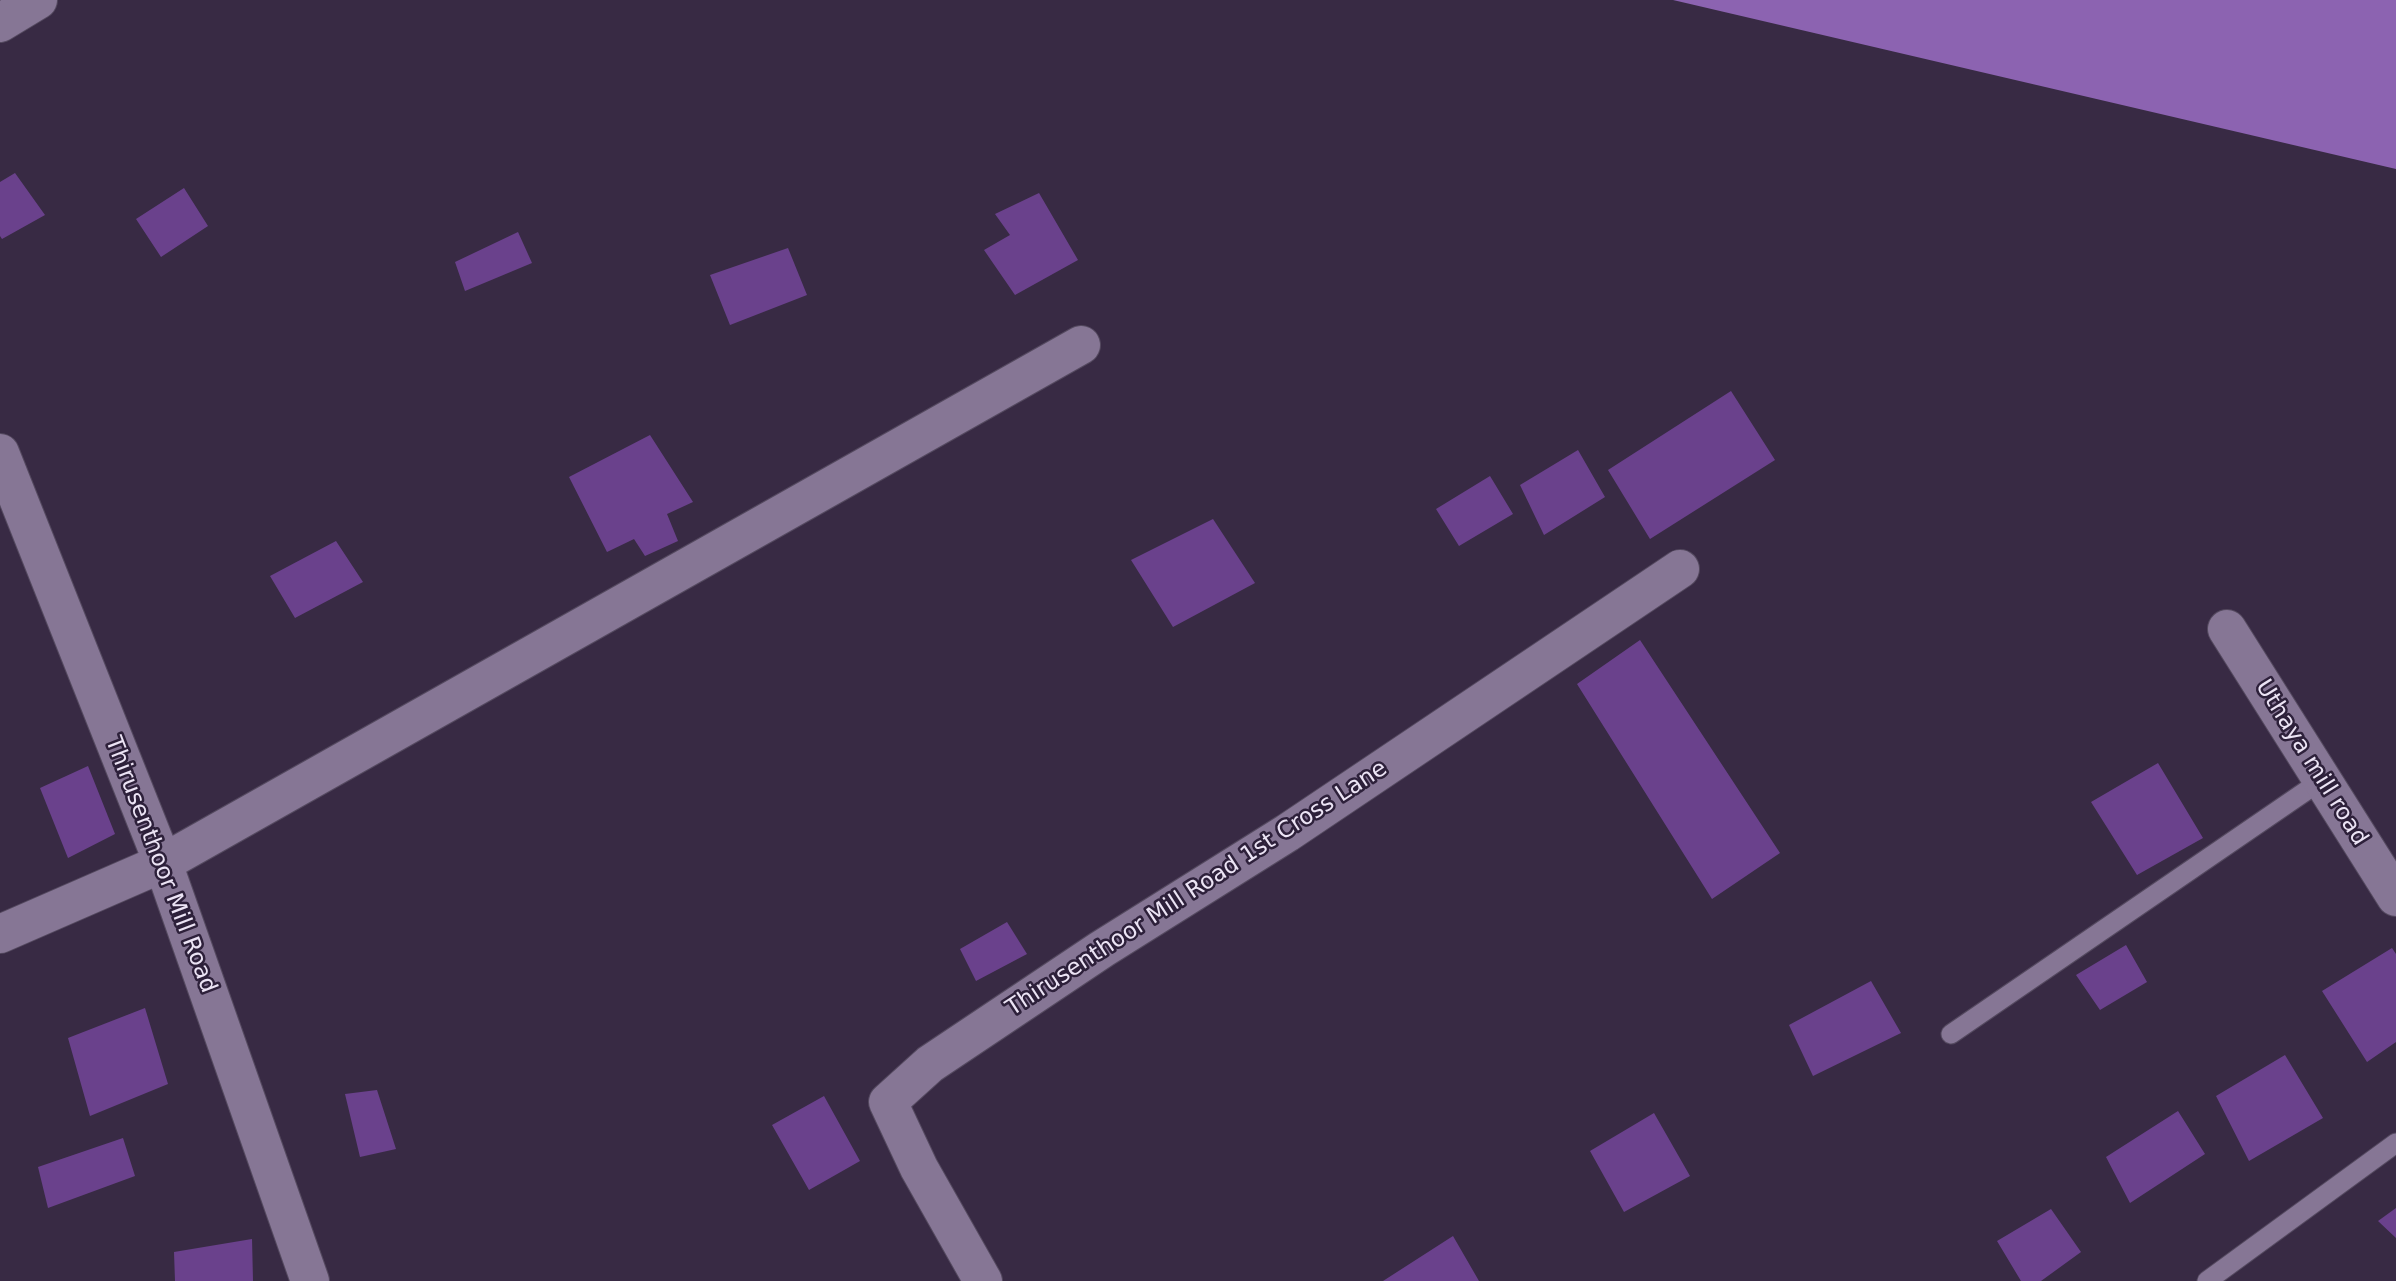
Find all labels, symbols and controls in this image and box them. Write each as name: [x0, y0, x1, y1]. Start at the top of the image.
street label: Uthaya mill road: [2249, 675, 2373, 851]
street label: Thirusenthoor Mill Road: [98, 733, 222, 997]
street label: Thirusenthoor Mill Road 1st Cross Lane: [1001, 755, 1393, 1023]

